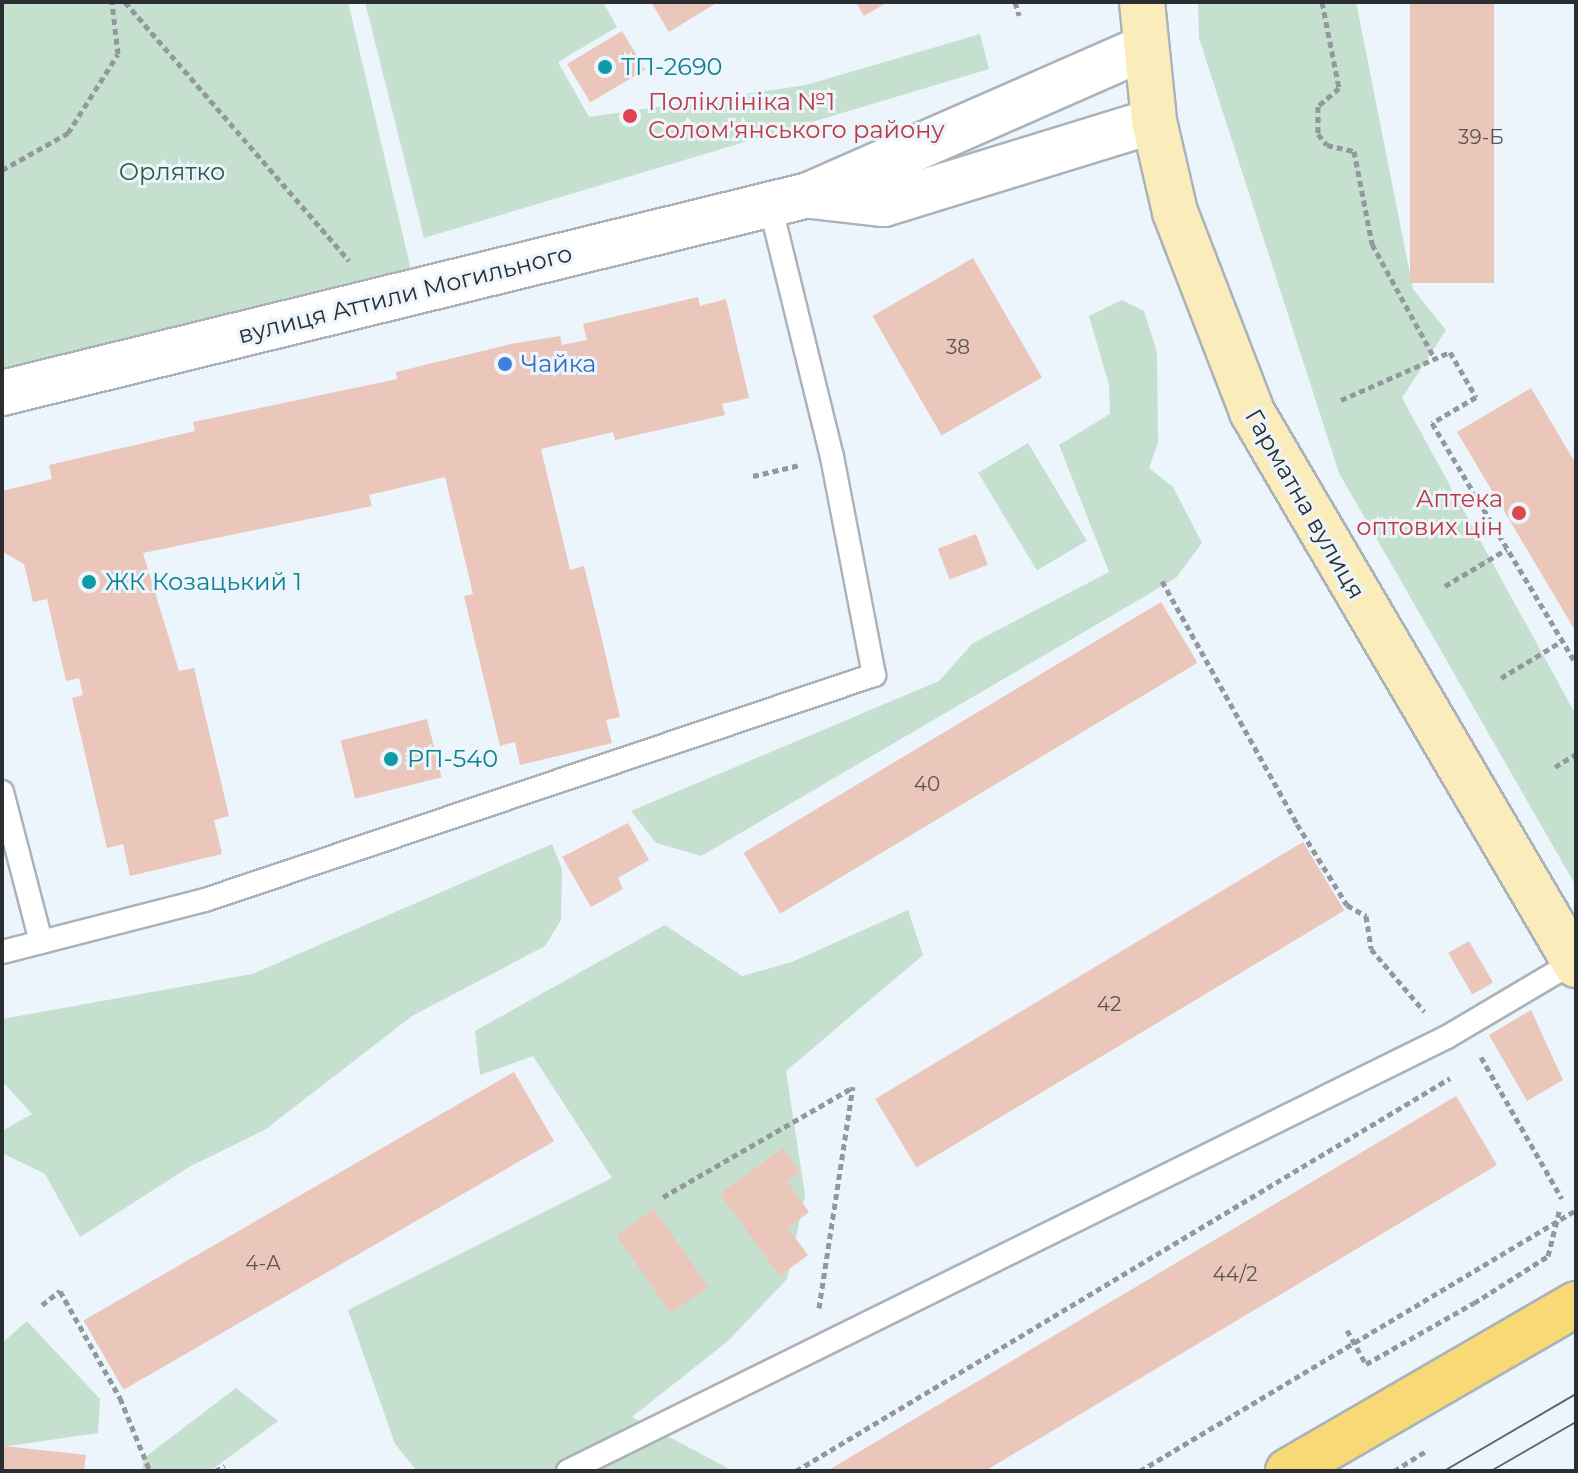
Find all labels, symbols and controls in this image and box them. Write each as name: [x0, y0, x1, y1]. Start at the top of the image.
place label: ТП-2690: [621, 53, 722, 81]
marker: ТП-2690: [596, 58, 614, 76]
place label: Поліклініка №1 Солом'янського району: [648, 88, 945, 144]
marker: Поліклініка №1 Солом'янського району: [619, 105, 641, 127]
house number: 39-Б: [1458, 125, 1504, 149]
park label: Орлятко: [119, 158, 225, 186]
street label: вулиця Аттили Могильного: [235, 239, 575, 349]
house number: 38: [946, 335, 970, 359]
place label: Чайка: [521, 350, 596, 378]
marker: Чайка: [496, 355, 514, 373]
street label: Гарматна вулиця: [1239, 404, 1371, 604]
place label: Аптека оптових цін: [1356, 485, 1503, 541]
marker: Аптека оптових цін: [1510, 504, 1528, 522]
place label: ЖК Козацький 1: [105, 568, 302, 596]
marker: ЖК Козацький 1: [80, 573, 98, 591]
place label: РП-540: [407, 745, 498, 773]
marker: РП-540: [382, 750, 400, 768]
house number: 40: [914, 772, 940, 796]
house number: 42: [1097, 992, 1121, 1016]
house number: 4-А: [245, 1251, 281, 1275]
house number: 44/2: [1212, 1262, 1258, 1286]

